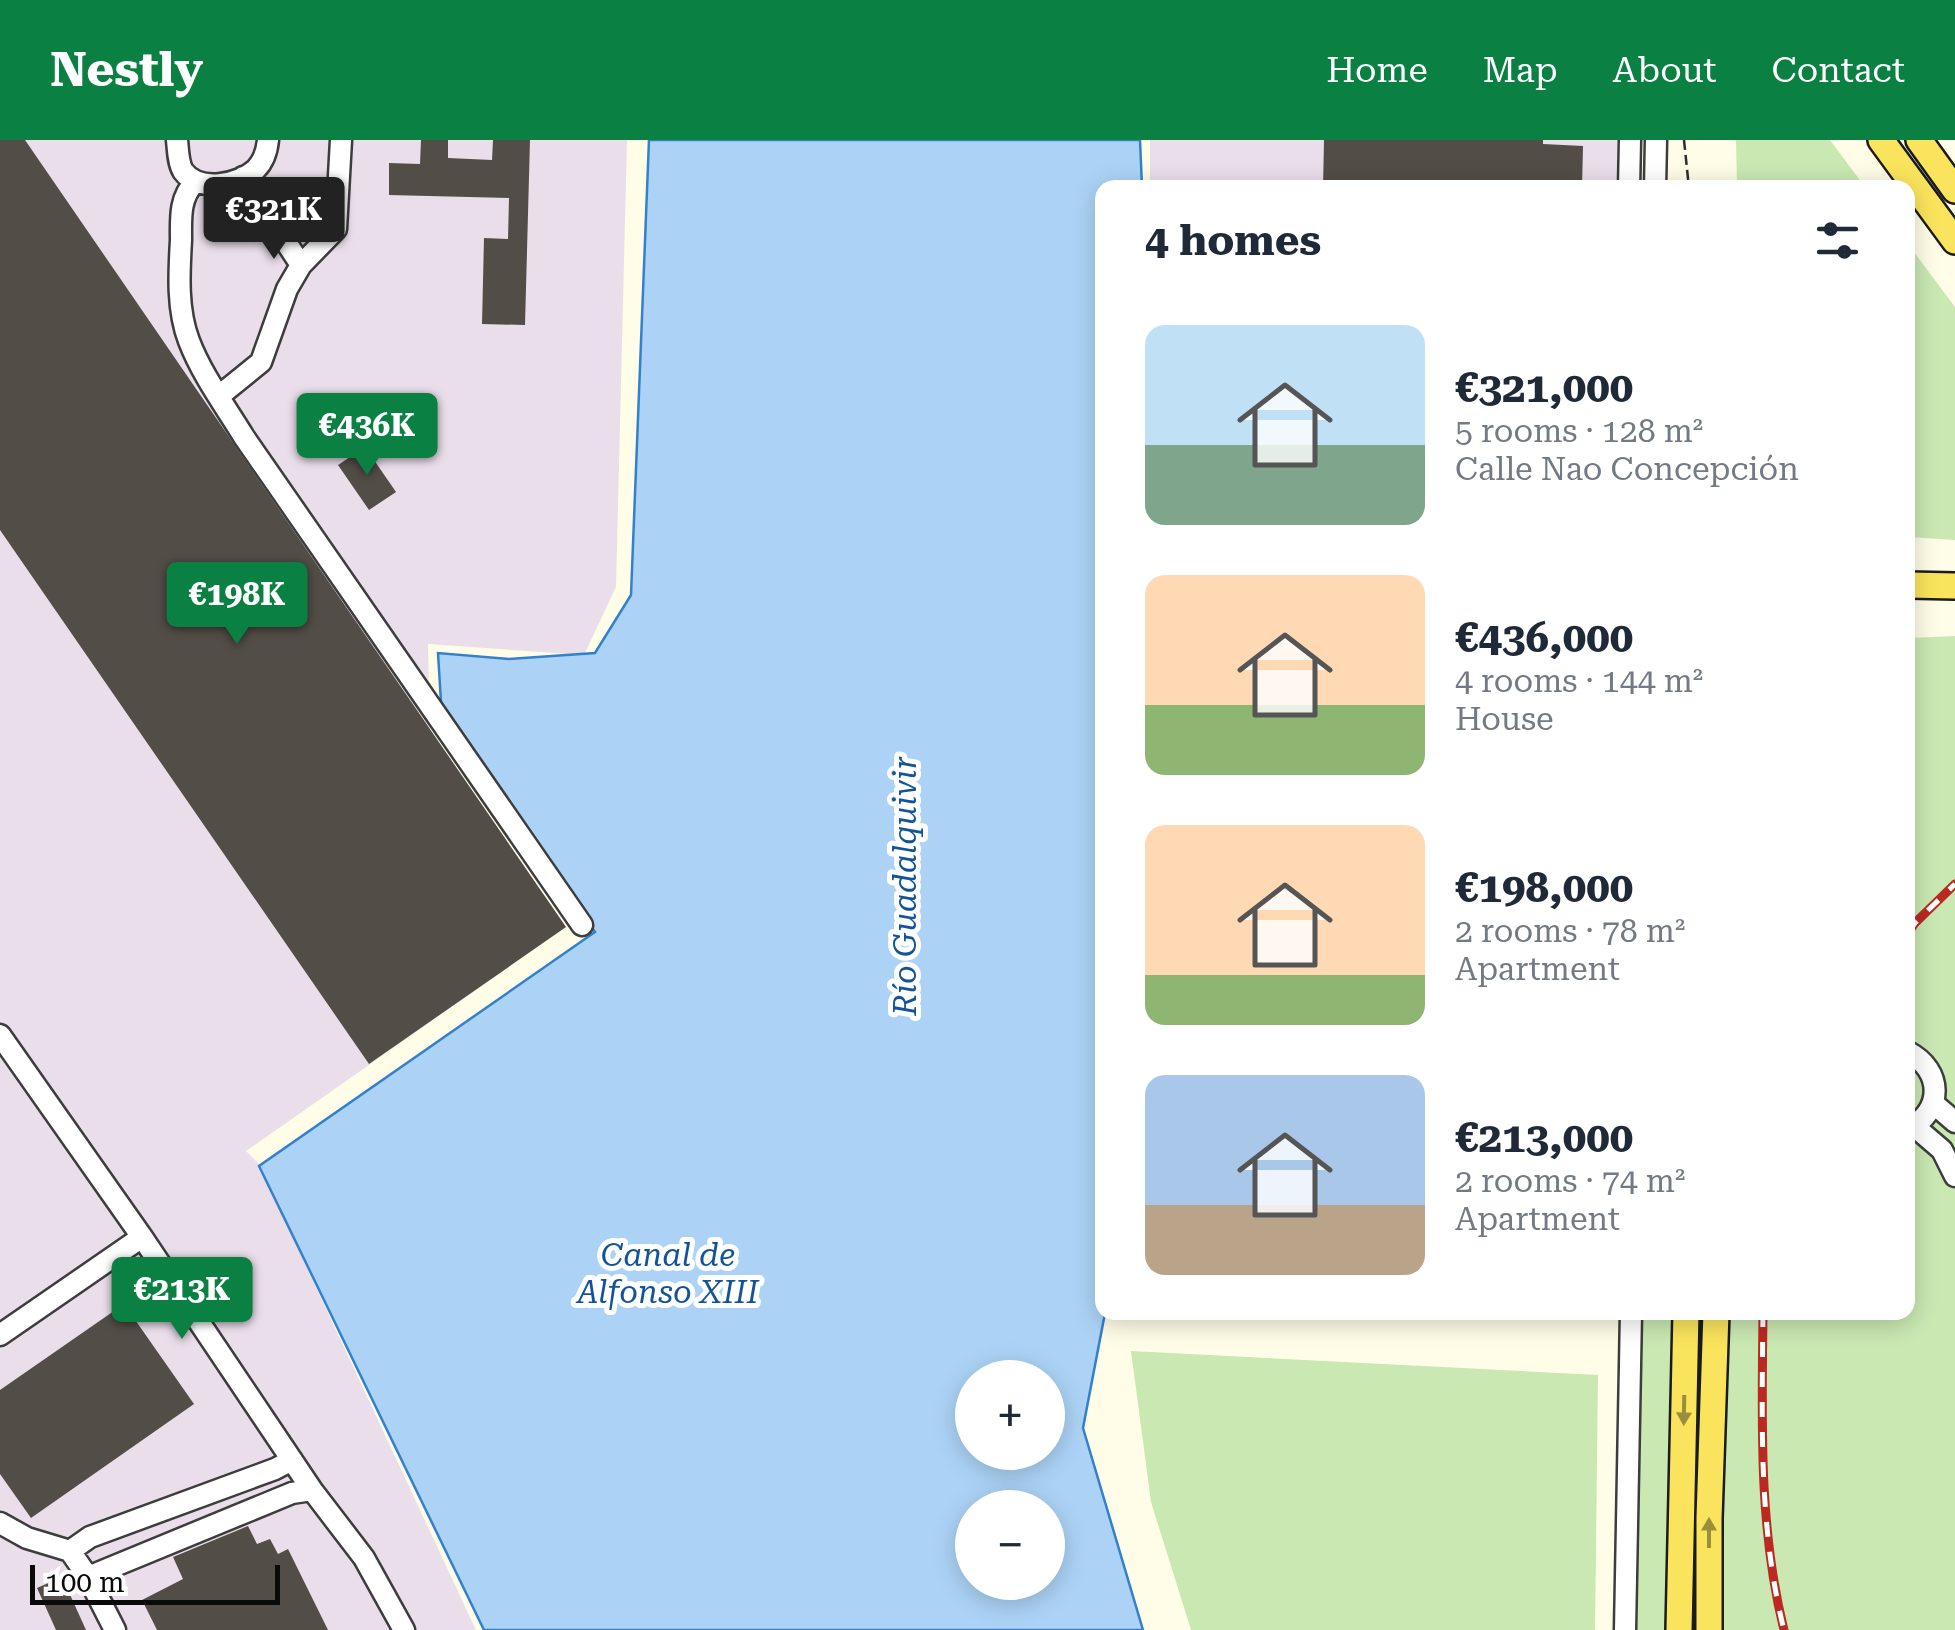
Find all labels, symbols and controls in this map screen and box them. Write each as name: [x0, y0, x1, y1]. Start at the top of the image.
text: Nestly: [50, 42, 203, 98]
text: Home: [1326, 50, 1428, 91]
text: Map: [1483, 50, 1558, 91]
text: About: [1613, 50, 1717, 91]
text: Contact: [1772, 50, 1905, 91]
pin: €321K: [204, 177, 344, 262]
text: €321K: [226, 190, 322, 228]
icon: filters: [1810, 213, 1865, 268]
text: 4 homes: [1145, 216, 1321, 265]
text: €321,000: [1455, 363, 1633, 412]
icon: home: [1225, 365, 1345, 485]
pin: €436K: [297, 393, 437, 478]
text: €436K: [319, 406, 415, 444]
text: 5 rooms · 128 m²: [1455, 412, 1703, 450]
text: Calle Nao Concepción: [1455, 450, 1799, 488]
pin: €198K: [167, 562, 307, 647]
text: €198K: [189, 575, 285, 613]
text: €436,000: [1455, 613, 1633, 662]
icon: home: [1225, 615, 1345, 735]
text: 4 rooms · 144 m²: [1455, 662, 1703, 700]
text: House: [1455, 700, 1554, 738]
water label: Río Guadalquivir: [886, 756, 924, 1017]
text: €198,000: [1455, 863, 1633, 912]
icon: home: [1225, 865, 1345, 985]
text: 2 rooms · 78 m²: [1455, 912, 1685, 950]
text: Apartment: [1455, 950, 1620, 988]
text: €213,000: [1455, 1113, 1633, 1162]
icon: home: [1225, 1115, 1345, 1235]
text: 2 rooms · 74 m²: [1455, 1162, 1685, 1200]
text: Apartment: [1455, 1200, 1620, 1238]
water label: Canal de Alfonso XIII: [575, 1236, 760, 1311]
pin: €213K: [112, 1257, 252, 1342]
text: €213K: [134, 1270, 230, 1308]
map controls: [955, 1360, 1065, 1600]
button: +: [955, 1360, 1065, 1470]
one-way arrow: [1675, 1394, 1691, 1426]
button: −: [955, 1490, 1065, 1600]
one-way arrow: [1701, 1516, 1717, 1548]
scale bar: [30, 1560, 280, 1604]
text: 100 m: [45, 1566, 125, 1599]

